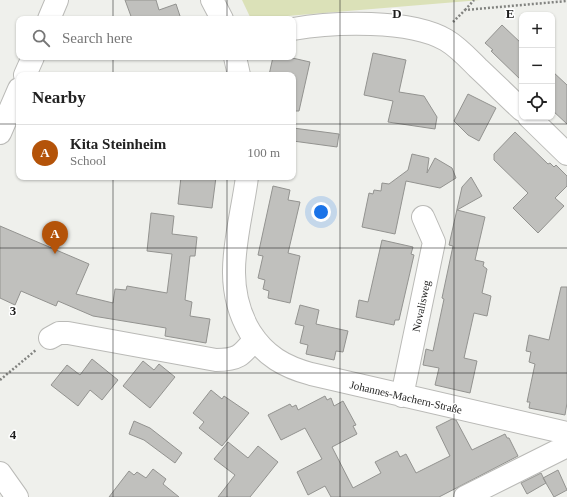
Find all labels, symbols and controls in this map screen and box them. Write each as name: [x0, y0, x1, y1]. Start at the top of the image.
text: D: [392, 6, 402, 21]
text: E: [506, 6, 514, 21]
map controls: [519, 12, 555, 120]
button: +: [519, 12, 555, 48]
search box: [16, 16, 296, 60]
icon: search: [30, 27, 52, 49]
text: Search here: [62, 30, 132, 46]
button: −: [519, 48, 555, 84]
button: locate: [519, 84, 555, 120]
text: Nearby: [32, 88, 86, 107]
text: Kita Steinheim: [70, 136, 166, 152]
text: A: [40, 145, 50, 160]
text: 100 m: [247, 145, 280, 160]
text: School: [70, 153, 106, 168]
your location: [311, 202, 331, 222]
pin: A: [42, 221, 68, 254]
street label: Novalisweg: [410, 279, 432, 333]
text: 3: [10, 303, 17, 318]
street label: Johannes-Machern-Straße: [349, 378, 463, 416]
text: 4: [10, 427, 17, 442]

